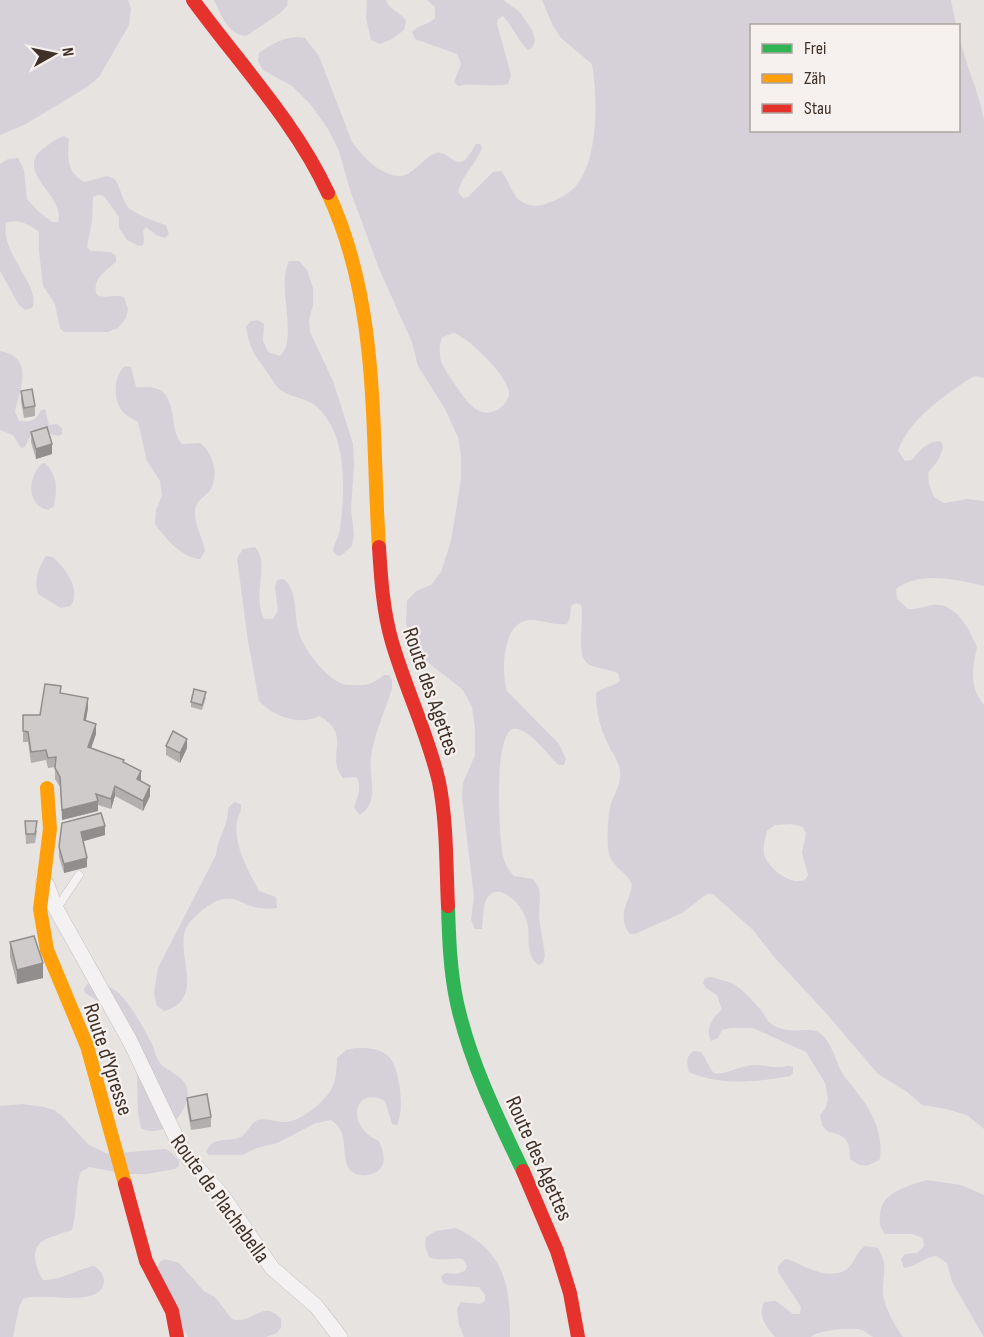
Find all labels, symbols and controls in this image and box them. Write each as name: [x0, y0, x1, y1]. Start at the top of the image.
north arrow: [24, 24, 84, 84]
legend: [750, 24, 960, 132]
text: Frei: [804, 38, 826, 59]
text: N: [57, 46, 77, 58]
text: Zäh: [804, 68, 826, 89]
text: Stau: [804, 98, 832, 119]
street label: Route des Agettes: [396, 624, 465, 759]
street label: Route d'Ypresse: [77, 1000, 138, 1119]
street label: Route des Agettes: [499, 1092, 578, 1225]
street label: Route de Plachebella: [164, 1129, 275, 1268]

